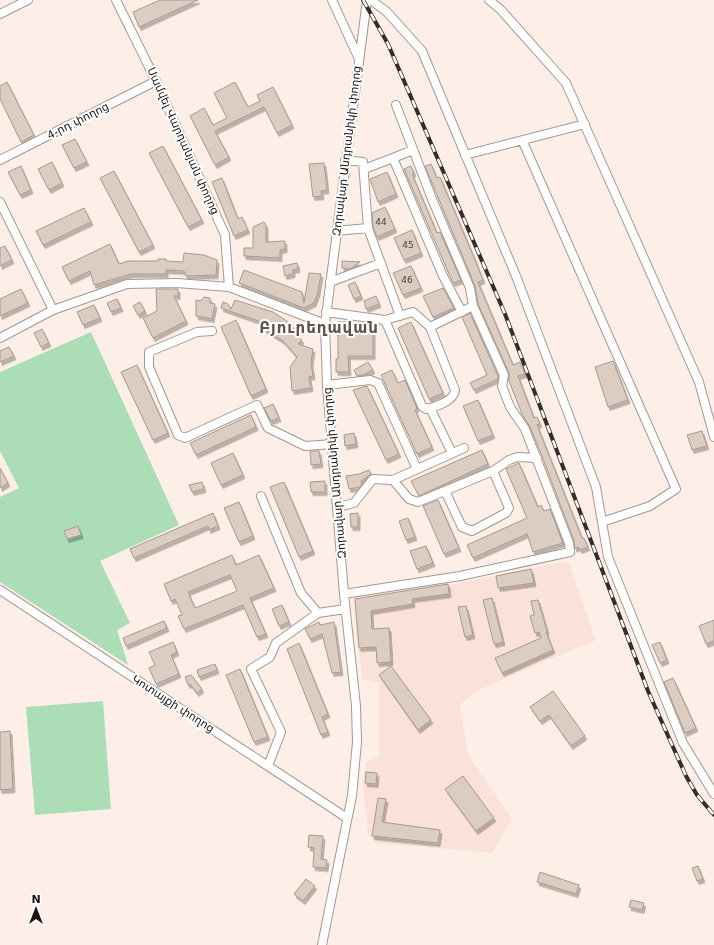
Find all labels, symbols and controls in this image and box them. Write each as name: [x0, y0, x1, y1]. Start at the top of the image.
street label: Սամվել Վարդանյան փողոց: [145, 65, 221, 217]
street label: Զորավար Անդրանիկի փողոց: [330, 65, 364, 237]
street label: 4-րդ փողոց: [45, 100, 111, 142]
house number: 44: [375, 217, 387, 227]
house number: 45: [402, 240, 414, 250]
house number: 46: [401, 275, 413, 285]
district label: Բյուրեղավան: [259, 319, 379, 337]
street label: Զորավար Անդրանիկի փողոց: [321, 387, 349, 559]
street label: Կոտայքի փողոց: [129, 673, 217, 735]
north arrow: [16, 889, 56, 929]
text: N: [31, 893, 41, 906]

